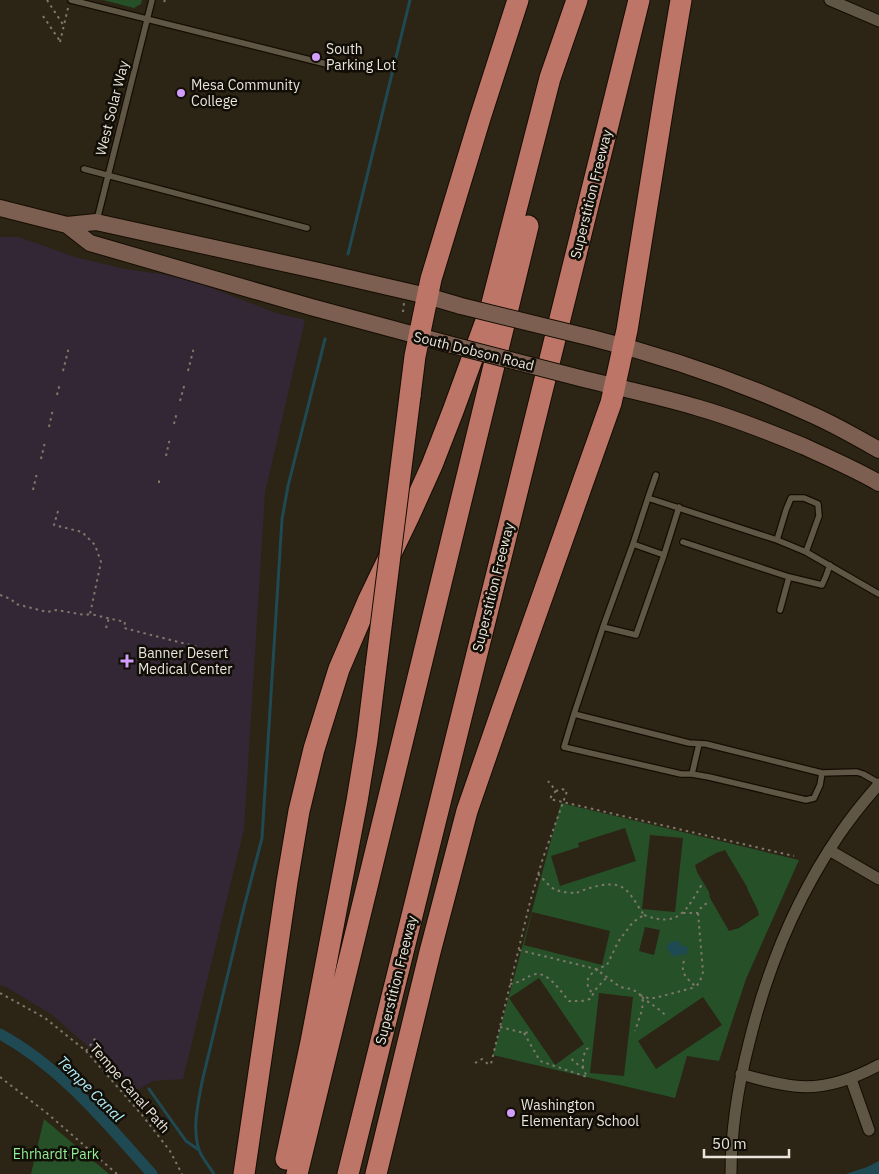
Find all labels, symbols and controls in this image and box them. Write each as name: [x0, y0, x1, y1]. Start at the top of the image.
place label: South Parking Lot: [326, 40, 396, 74]
marker: South Parking Lot: [310, 51, 322, 63]
street label: West Solar Way: [91, 59, 133, 157]
place label: Mesa Community College: [191, 76, 300, 110]
marker: Mesa Community College: [175, 87, 187, 99]
street label: Superstition Freeway: [566, 127, 616, 261]
street label: South Dobson Road: [412, 327, 536, 375]
street label: Superstition Freeway: [468, 520, 518, 654]
place label: Banner Desert Medical Center: [138, 644, 232, 678]
marker: Banner Desert Medical Center: [120, 654, 134, 668]
street label: Superstition Freeway: [371, 913, 421, 1047]
street label: Tempe Canal Path: [86, 1040, 174, 1136]
water label: Tempe Canal: [53, 1052, 127, 1126]
place label: Washington Elementary School: [521, 1096, 639, 1130]
marker: Washington Elementary School: [505, 1107, 517, 1119]
scale bar: [704, 1126, 789, 1158]
text: 50 m: [712, 1134, 747, 1153]
park label: Ehrhardt Park: [13, 1145, 100, 1163]

